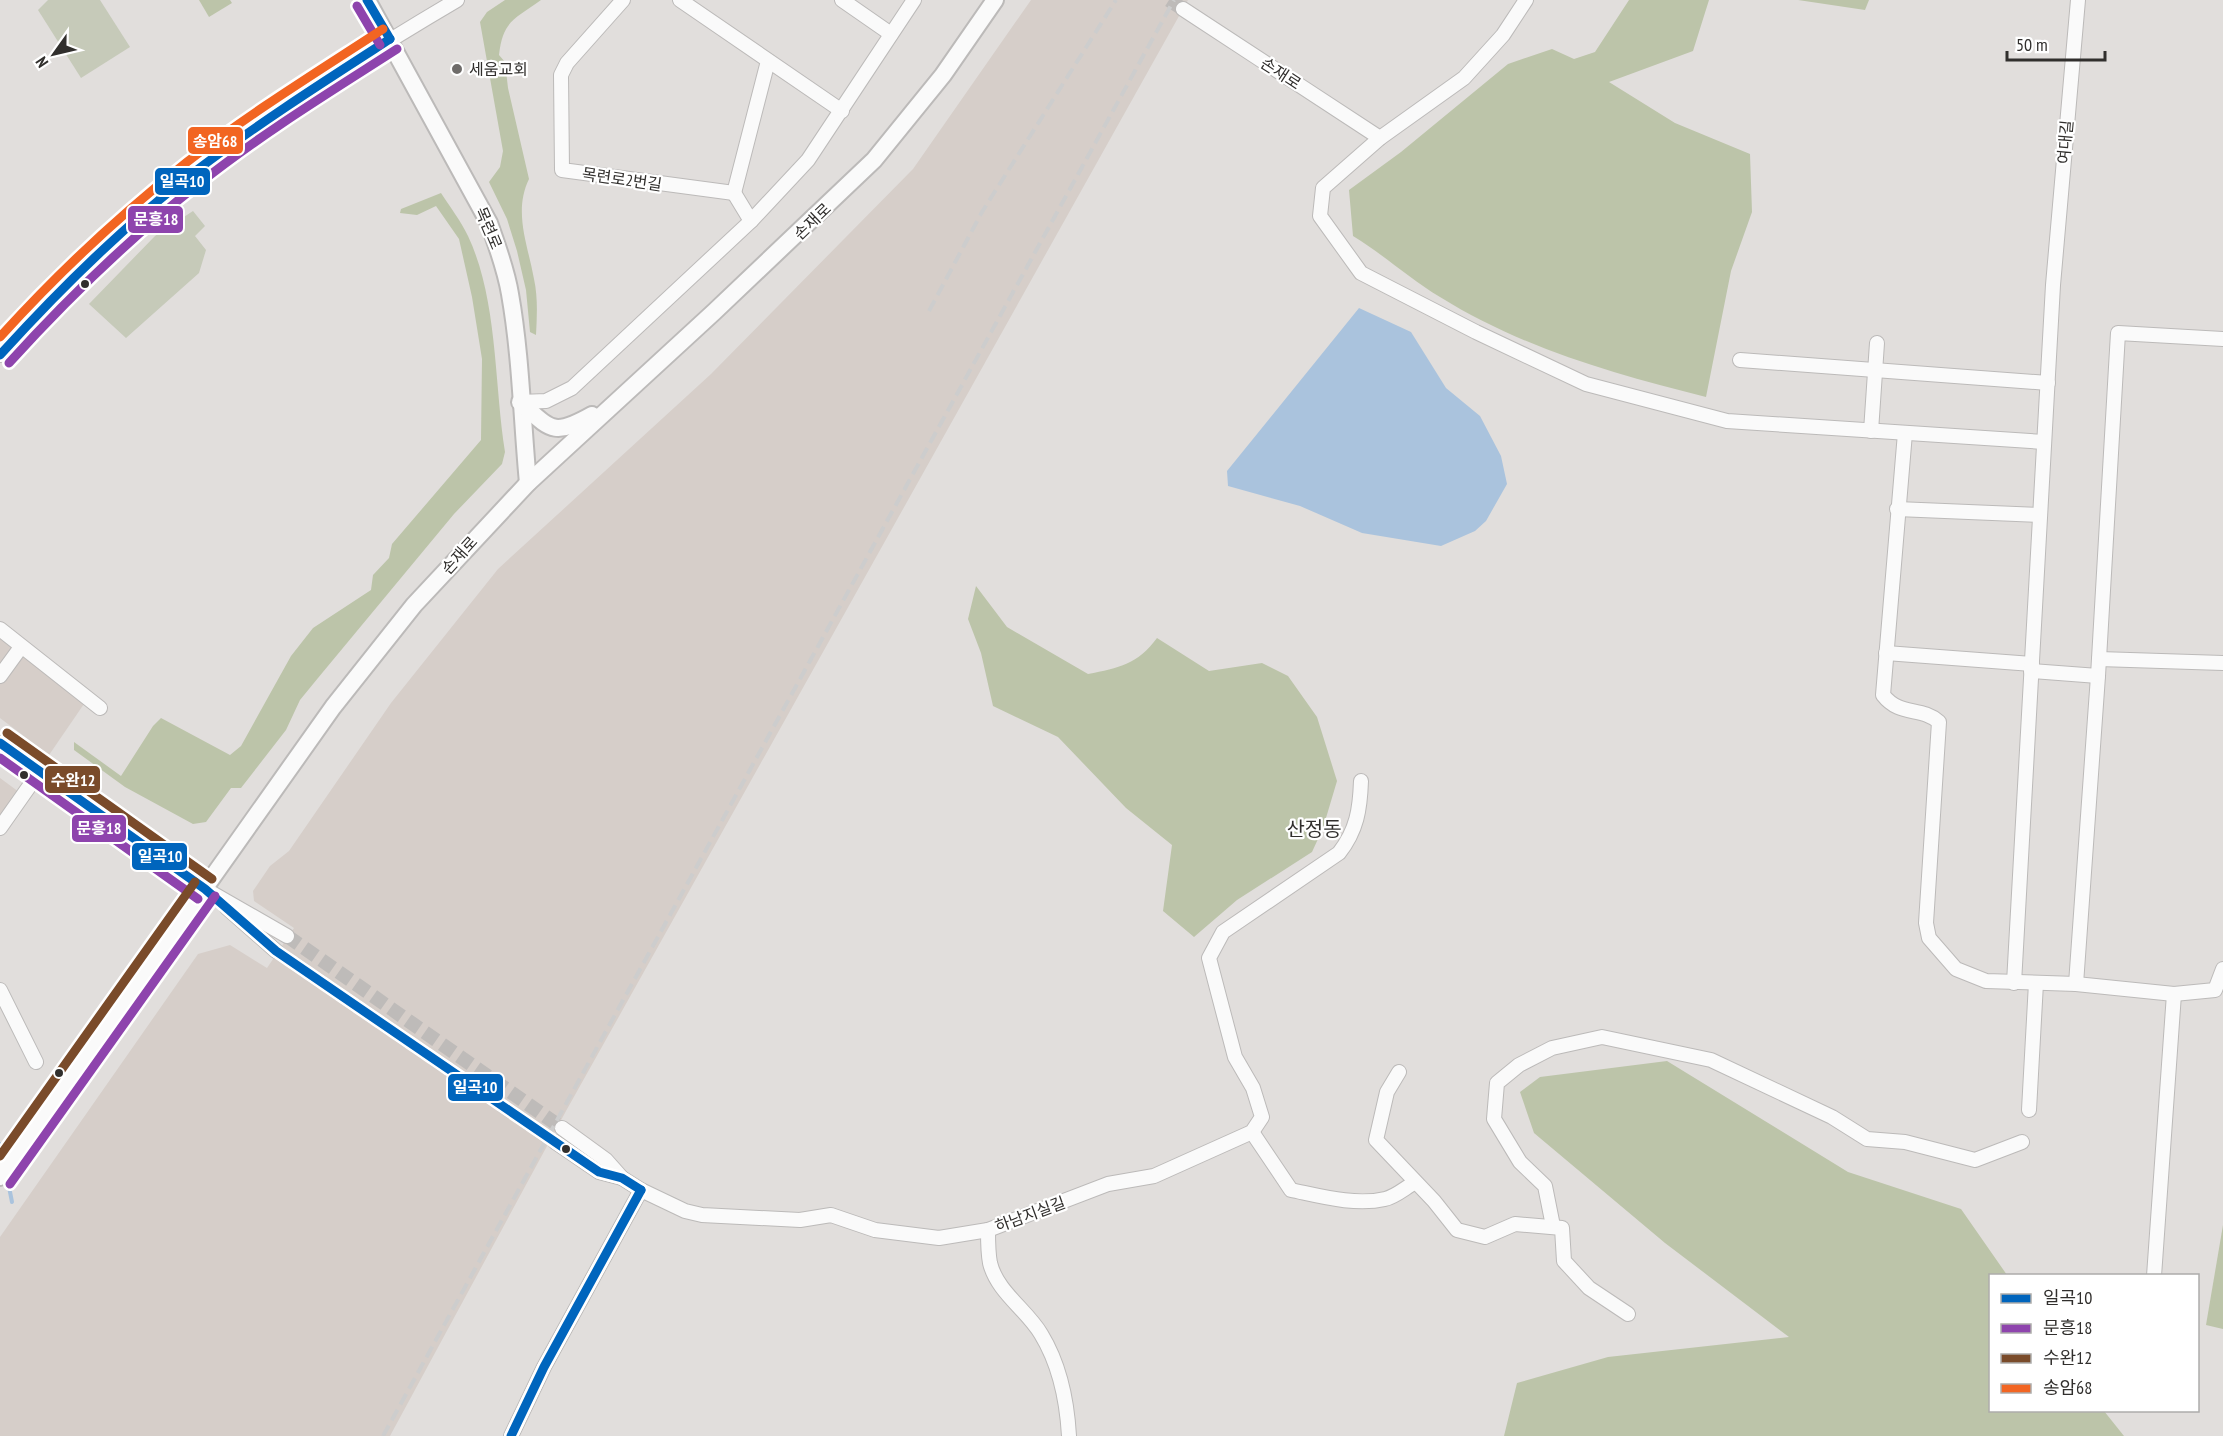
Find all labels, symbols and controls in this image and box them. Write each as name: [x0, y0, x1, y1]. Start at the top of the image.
north arrow: [24, 24, 84, 84]
scale bar: [2007, 24, 2104, 62]
text: 50 m: [2016, 33, 2048, 56]
text: N: [31, 53, 52, 72]
street label: 손재로: [1257, 53, 1305, 94]
place label: 세움교회: [469, 59, 528, 79]
marker: 세움교회: [450, 62, 464, 76]
street label: 여대길: [2053, 119, 2077, 165]
line badge: 송암68: [187, 126, 244, 155]
text: 송암68: [193, 131, 237, 151]
street label: 목련로2번길: [581, 163, 663, 195]
line badge: 일곡10: [154, 167, 211, 196]
text: 일곡10: [160, 171, 205, 191]
street label: 손재로: [789, 198, 835, 244]
street label: 목련로: [471, 204, 507, 252]
line badge: 문흥18: [127, 205, 184, 234]
text: 문흥18: [134, 209, 178, 229]
unlabelled marker: [79, 278, 91, 290]
street label: 손재로: [437, 532, 481, 578]
line badge: 수완12: [44, 765, 101, 794]
unlabelled marker: [18, 769, 30, 781]
text: 수완12: [51, 770, 95, 790]
line badge: 문흥18: [71, 814, 127, 843]
district label: 산정동: [1286, 816, 1342, 842]
text: 문흥18: [77, 818, 121, 838]
line badge: 일곡10: [131, 842, 188, 871]
text: 일곡10: [138, 846, 183, 866]
unlabelled marker: [53, 1067, 65, 1079]
line badge: 일곡10: [447, 1073, 504, 1102]
text: 일곡10: [453, 1077, 498, 1097]
unlabelled marker: [560, 1143, 572, 1155]
street label: 하남지실길: [992, 1192, 1068, 1236]
legend: [1989, 1274, 2199, 1412]
text: 일곡10: [2043, 1286, 2092, 1309]
text: 문흥18: [2043, 1316, 2092, 1339]
text: 수완12: [2043, 1346, 2092, 1369]
text: 송암68: [2043, 1376, 2092, 1399]

